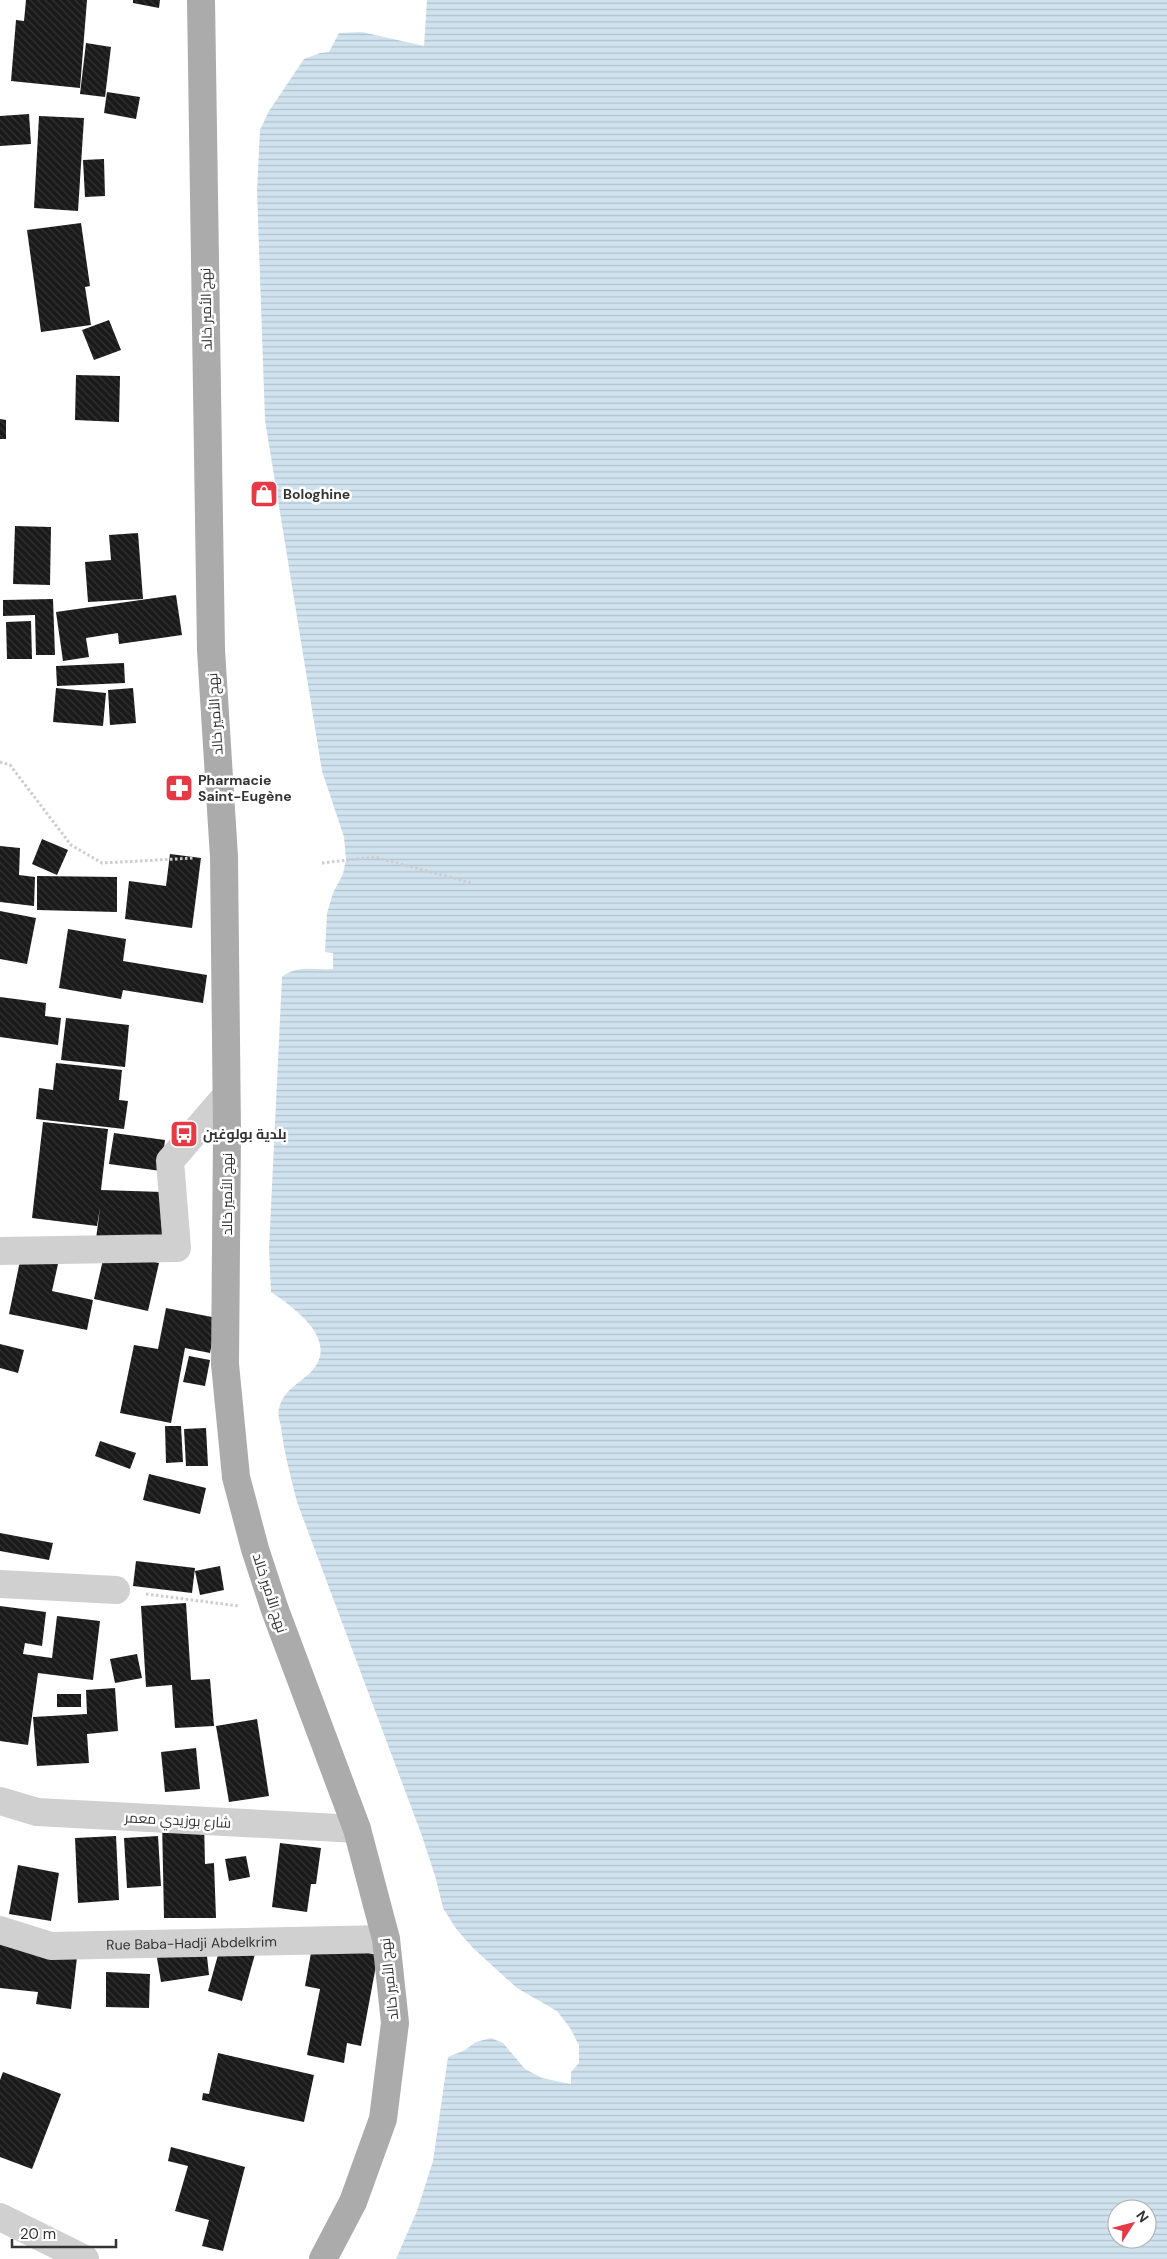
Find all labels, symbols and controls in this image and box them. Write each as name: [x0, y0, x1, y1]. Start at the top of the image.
street label: نهج الأمير خالد: [196, 268, 216, 350]
shop icon: Bologhine: [249, 479, 279, 509]
place label: Bologhine: [283, 485, 350, 503]
street label: نهج الأمير خالد: [203, 672, 227, 756]
place label: Pharmacie Saint-Eugène: [198, 771, 292, 805]
pharmacy icon: Pharmacie Saint-Eugène: [164, 773, 194, 803]
bus stop icon: بلدية بولوغين: [169, 1119, 199, 1149]
place label: بلدية بولوغين: [203, 1125, 287, 1143]
street label: نهج الأمير خالد: [218, 1153, 236, 1235]
street label: نهج الأمير خالد: [249, 1551, 291, 1635]
street label: شارع بوزيدي معمر: [123, 1808, 232, 1835]
street label: Rue Baba-Hadji Abdelkrim: [106, 1932, 277, 1954]
street label: نهج الأمير خالد: [376, 1937, 402, 2021]
north arrow: [1107, 2199, 1157, 2249]
text: N: [1132, 2207, 1153, 2226]
scale bar: [12, 2216, 116, 2248]
text: 20 m: [20, 2224, 56, 2244]

